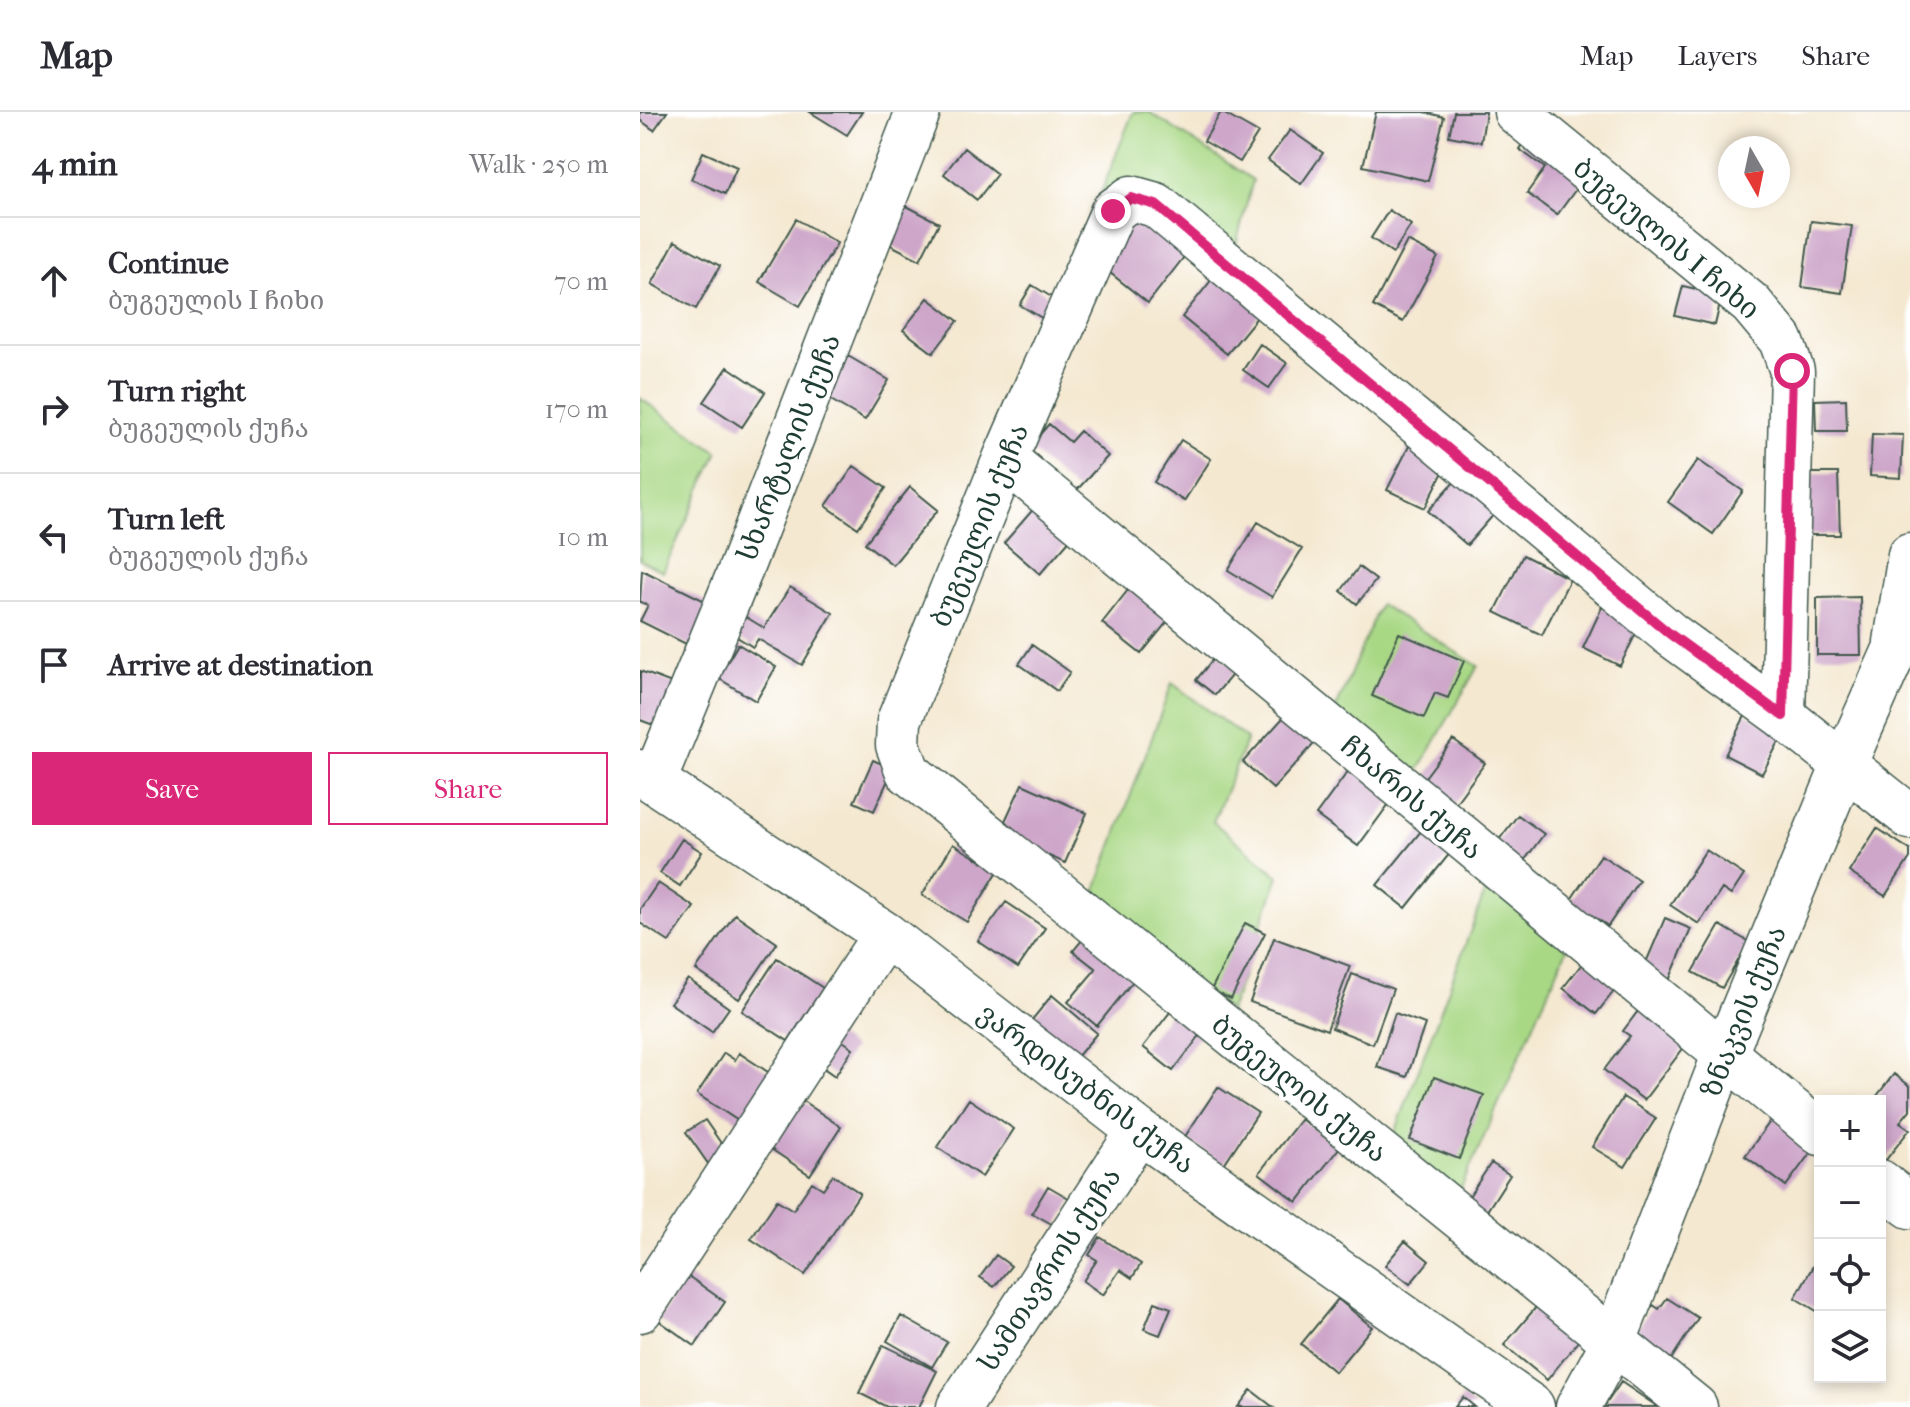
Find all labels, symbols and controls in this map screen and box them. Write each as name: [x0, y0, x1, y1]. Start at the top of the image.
text: Map: [40, 33, 113, 78]
text: Map: [1580, 39, 1633, 72]
text: Layers: [1677, 39, 1757, 72]
text: Share: [1801, 39, 1870, 72]
north arrow: [1718, 136, 1790, 208]
text: 4 min: [32, 144, 117, 184]
text: Walk · 250 m: [469, 149, 608, 180]
street label: ბუგეულის I ჩიხი: [1567, 151, 1766, 326]
route end: [1095, 193, 1131, 229]
text: Continue: [108, 246, 229, 281]
icon: ahead: [32, 259, 76, 303]
text: 70 m: [554, 266, 608, 297]
text: ბუგეულის I ჩიხი: [108, 285, 324, 316]
street label: სხარტალის ქუჩა: [730, 329, 847, 566]
route start: [1774, 353, 1810, 389]
text: Turn right: [108, 374, 246, 409]
icon: right: [32, 387, 76, 431]
text: 170 m: [545, 394, 608, 425]
text: ბუგეულის ქუჩა: [108, 413, 309, 444]
street label: ბუგეულის ქუჩა: [924, 419, 1035, 632]
text: Turn left: [108, 502, 225, 537]
icon: left: [32, 515, 76, 559]
text: 10 m: [557, 522, 608, 553]
text: ბუგეულის ქუჩა: [108, 541, 309, 572]
icon: arrive: [32, 643, 76, 687]
text: Arrive at destination: [108, 648, 373, 683]
street label: ჩხარის ქუჩა: [1334, 728, 1489, 866]
button: Save: [32, 752, 312, 825]
button: Share: [328, 752, 608, 825]
street label: ზნაკვის ქუჩა: [1694, 921, 1793, 1102]
street label: ვარდისუბნის ქუჩა: [972, 996, 1201, 1181]
street label: ბუგეულის ქუჩა: [1205, 1008, 1394, 1169]
map controls: [1814, 1095, 1886, 1383]
button: +: [1814, 1095, 1886, 1167]
street label: სამთავროს ქუჩა: [971, 1161, 1128, 1377]
button: −: [1814, 1167, 1886, 1239]
button: locate: [1814, 1239, 1886, 1311]
button: layers: [1814, 1311, 1886, 1383]

